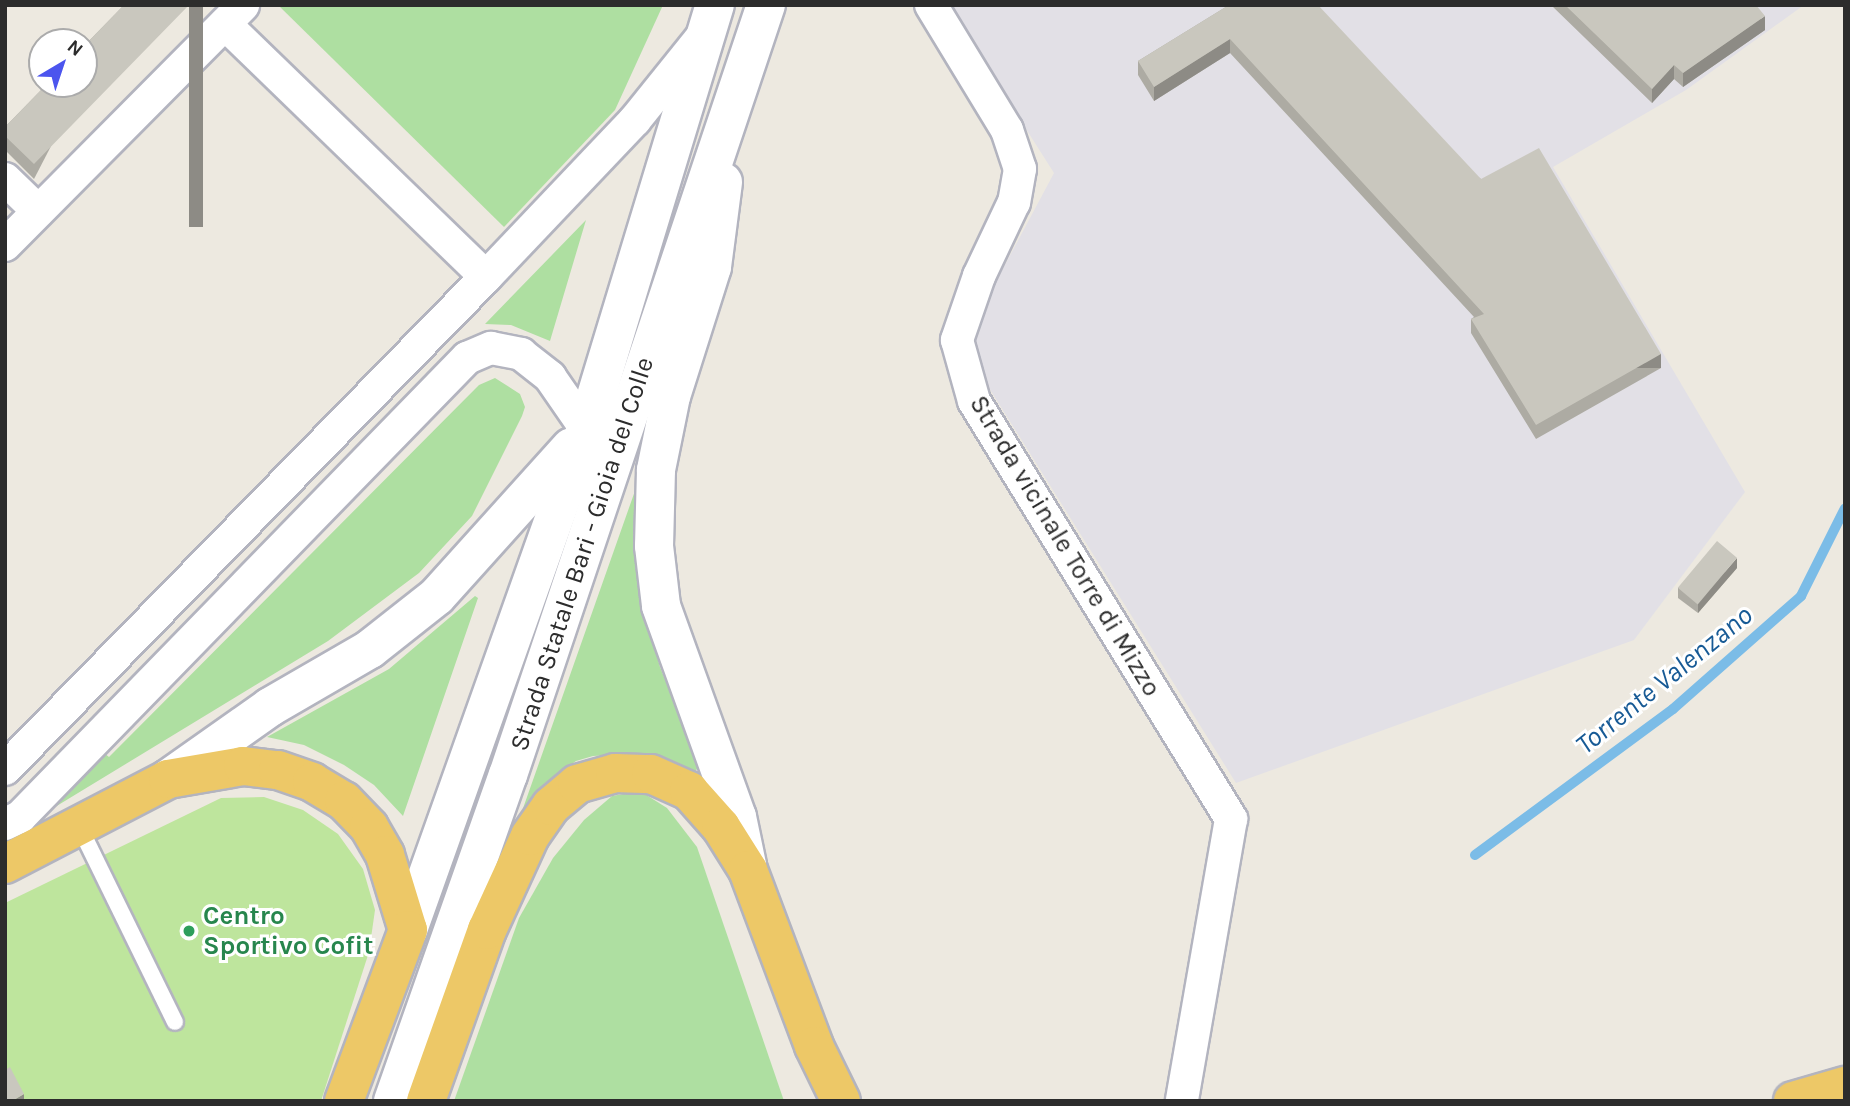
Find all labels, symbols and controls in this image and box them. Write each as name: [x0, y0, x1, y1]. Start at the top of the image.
north arrow: [28, 28, 98, 98]
text: N: [63, 35, 87, 61]
street label: Strada Statale Bari - Gioia del Colle: [504, 353, 660, 755]
street label: Strada vicinale Torre di Mizzo: [963, 390, 1167, 702]
water label: Torrente Valenzano: [1569, 598, 1759, 762]
place label: Centro Sportivo Cofit: [203, 900, 373, 962]
marker: Centro Sportivo Cofit: [181, 923, 197, 939]

